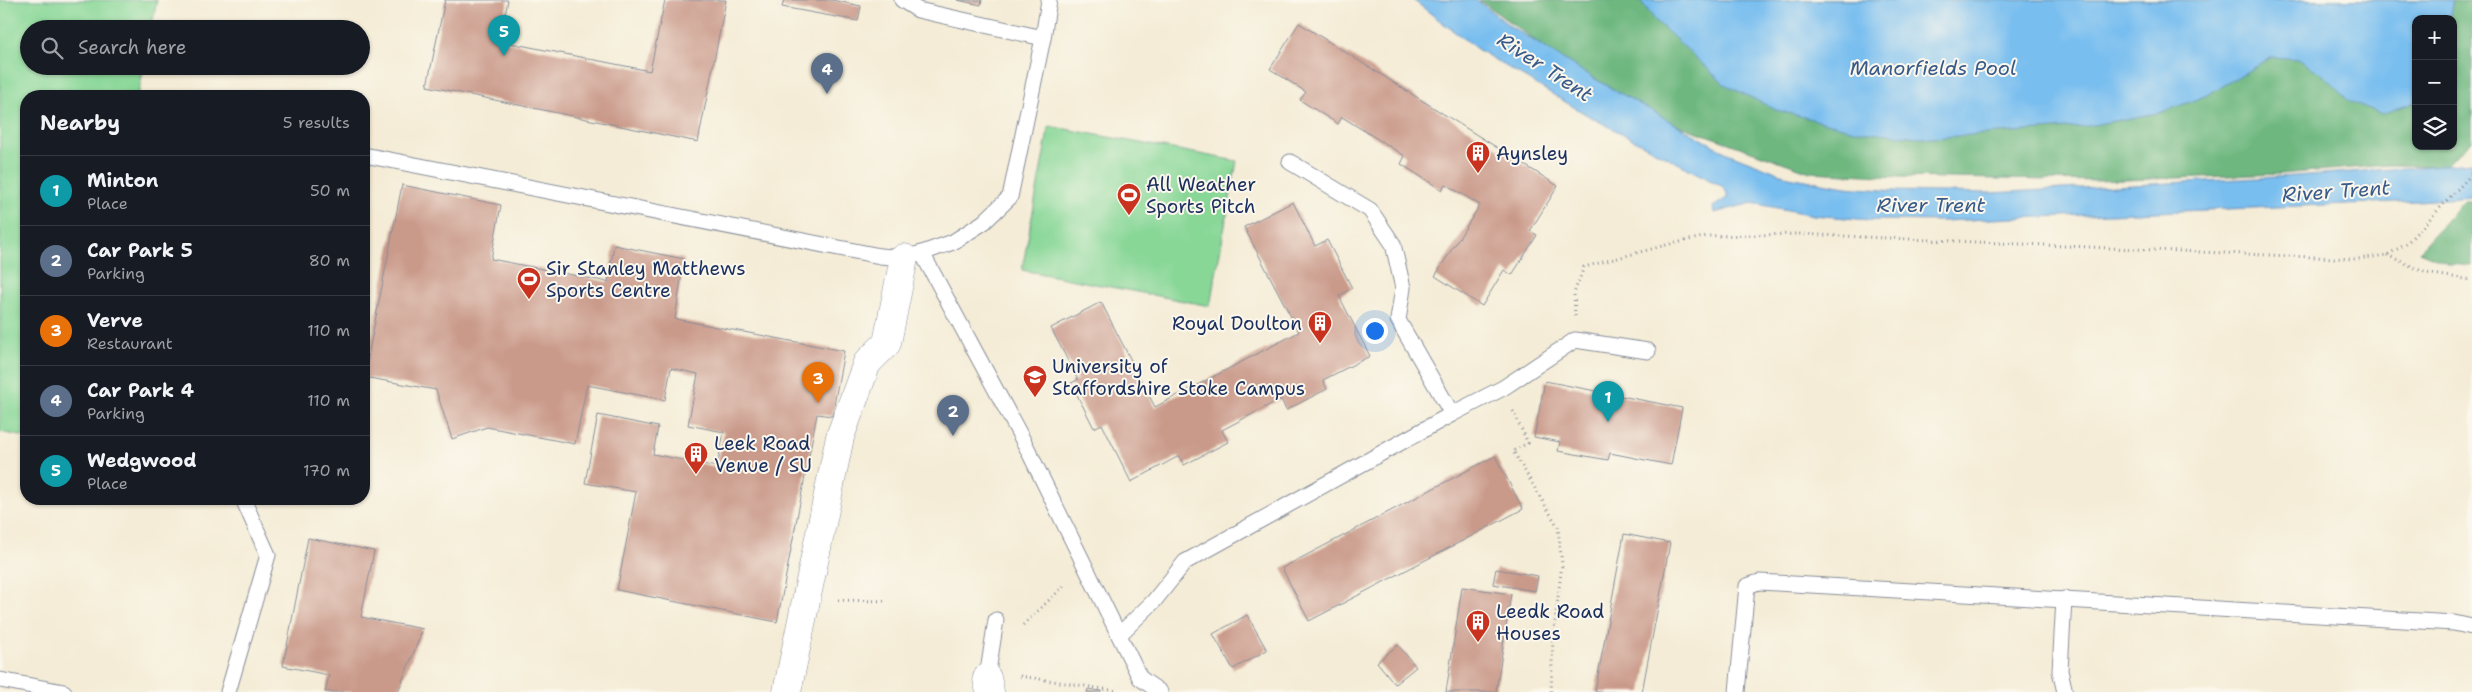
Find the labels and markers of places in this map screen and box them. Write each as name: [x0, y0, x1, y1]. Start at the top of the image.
pin: 5: [488, 15, 520, 56]
pin: 4: [811, 53, 843, 94]
building icon: Aynsley: [1465, 140, 1491, 174]
place label: Aynsley: [1496, 141, 1568, 166]
place label: All Weather Sports Pitch: [1146, 172, 1256, 219]
sports icon: All Weather Sports Pitch: [1116, 182, 1142, 216]
place label: Sir Stanley Matthews Sports Centre: [546, 256, 746, 303]
sports icon: Sir Stanley Matthews Sports Centre: [516, 266, 542, 300]
building icon: Royal Doulton: [1307, 310, 1333, 344]
place label: Royal Doulton: [1172, 311, 1302, 336]
place label: University of Staffordshire Stoke Campus: [1052, 354, 1305, 401]
pin: 3: [802, 362, 834, 403]
school or university icon: University of Staffordshire Stoke Campus: [1022, 364, 1048, 398]
pin: 1: [1592, 381, 1624, 422]
pin: 2: [937, 395, 969, 436]
place label: Leek Road Venue / SU: [714, 431, 812, 478]
building icon: Leek Road Venue / SU: [683, 441, 709, 475]
place label: Leedk Road Houses: [1496, 599, 1604, 646]
building icon: Leedk Road Houses: [1465, 609, 1491, 643]

